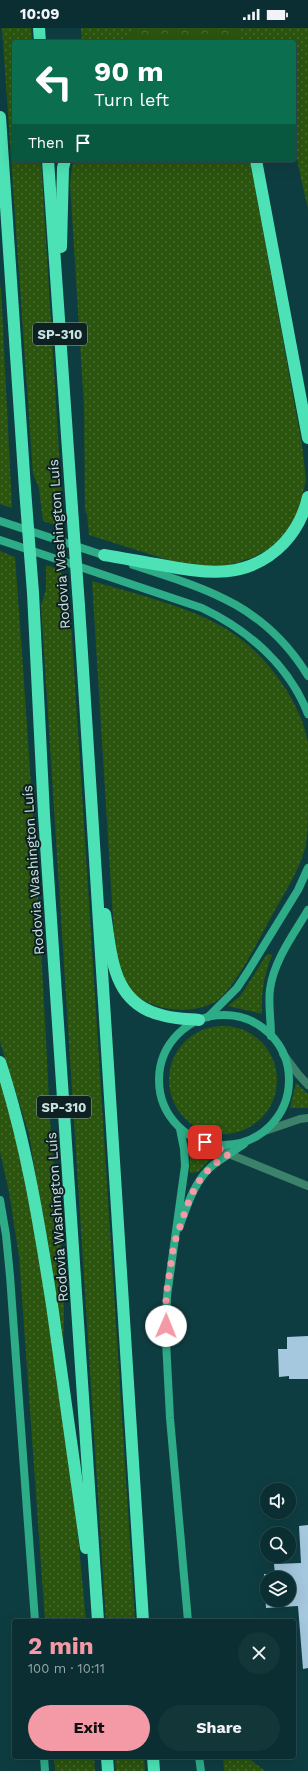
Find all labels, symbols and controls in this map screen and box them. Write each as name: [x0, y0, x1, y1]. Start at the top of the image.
text: 10:09: [20, 5, 60, 23]
text: 90 m: [94, 55, 164, 88]
icon: left: [28, 56, 80, 108]
text: Turn left: [94, 89, 169, 110]
icon: arrive: [72, 132, 94, 154]
text: Then: [28, 134, 64, 152]
road number: SP-310: [33, 323, 87, 345]
street label: Rodovia Washington Luís: [45, 459, 73, 629]
street label: Rodovia Washington Luís: [19, 785, 47, 955]
road number: SP-310: [37, 1096, 91, 1118]
pin: [188, 1125, 222, 1159]
icon: arrive: [194, 1131, 216, 1153]
street label: Rodovia Washington Luís: [43, 1132, 71, 1302]
position arrow: [145, 1305, 187, 1347]
map controls: [260, 1483, 296, 1607]
button: sound: [260, 1483, 296, 1519]
button: search: [260, 1527, 296, 1563]
button: layers: [260, 1571, 296, 1607]
text: 2 min: [28, 1632, 94, 1660]
button: close: [238, 1632, 280, 1674]
text: 100 m · 10:11: [28, 1661, 105, 1676]
button: Exit: [28, 1705, 150, 1751]
button: Share: [158, 1705, 280, 1751]

